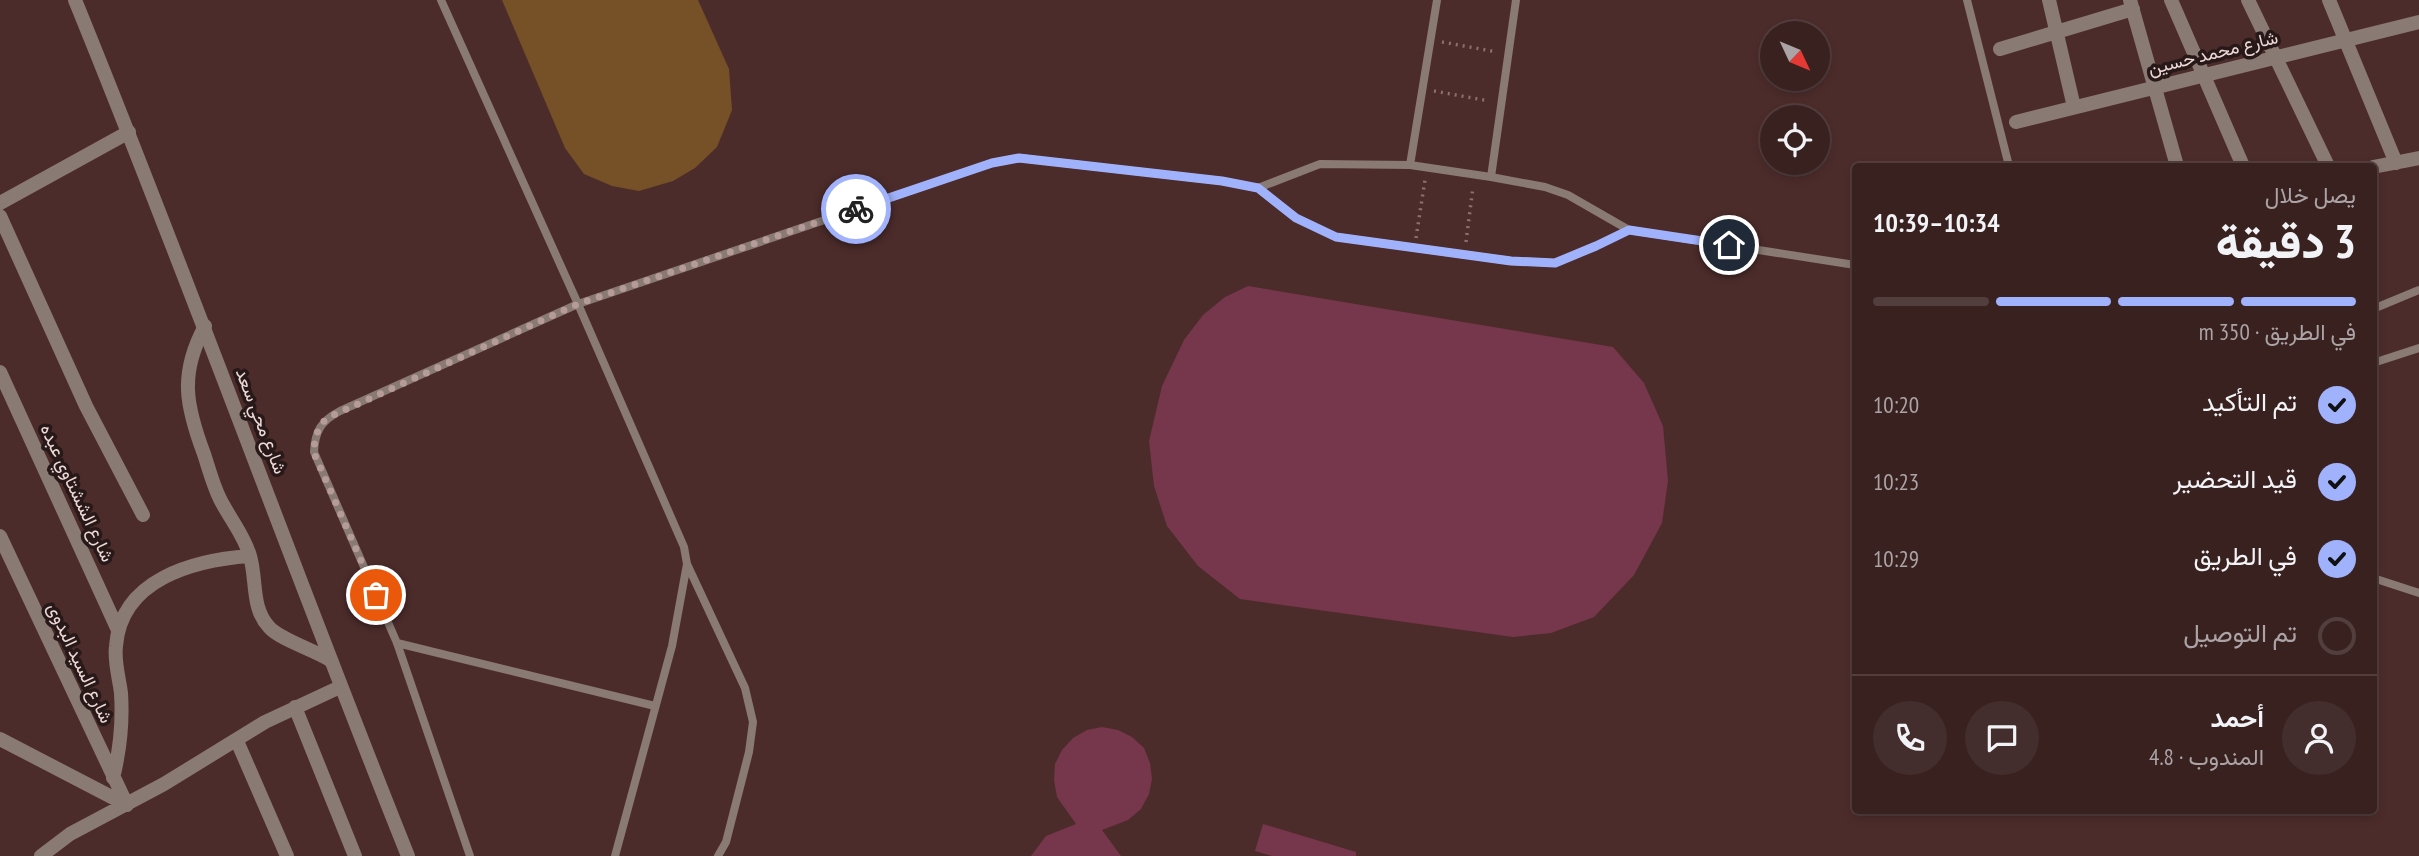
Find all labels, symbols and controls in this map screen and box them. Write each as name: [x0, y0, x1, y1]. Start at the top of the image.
north arrow: [1760, 21, 1830, 91]
map controls: [1760, 21, 1830, 175]
street label: شارع محمد حسين: [2146, 25, 2280, 81]
button: locate: [1760, 105, 1830, 175]
courier: [821, 174, 891, 244]
text: يصل خلال: [2265, 180, 2356, 209]
icon: bike: [837, 190, 875, 228]
text: 10:34–10:39: [1873, 206, 2000, 239]
text: 3 دقيقة: [2216, 211, 2356, 271]
pin: [1699, 215, 1759, 275]
icon: home: [1710, 226, 1748, 264]
text: في الطريق · 350 m: [2199, 317, 2356, 346]
street label: شارع محي سعد: [227, 365, 292, 478]
text: تم التأكيد: [2202, 385, 2297, 418]
icon: check: [2318, 386, 2356, 424]
text: 10:20: [1873, 390, 1919, 419]
street label: شارع الششتاوي عبده: [32, 420, 119, 567]
text: قيد التحضير: [2173, 462, 2297, 495]
icon: check: [2318, 463, 2356, 501]
text: 10:23: [1873, 467, 1919, 496]
text: في الطريق: [2193, 539, 2297, 572]
icon: check: [2318, 540, 2356, 578]
text: 10:29: [1873, 544, 1919, 573]
pin: [346, 565, 406, 625]
icon: bag: [357, 576, 395, 614]
street label: شارع السيد البدوى: [42, 599, 118, 727]
text: تم التوصيل: [2183, 616, 2297, 649]
button: phone: [1873, 701, 1947, 775]
button: chat: [1965, 701, 2039, 775]
text: أحمد: [2211, 701, 2264, 734]
button: person: [2282, 701, 2356, 775]
text: المندوب · 4.8: [2149, 742, 2264, 771]

